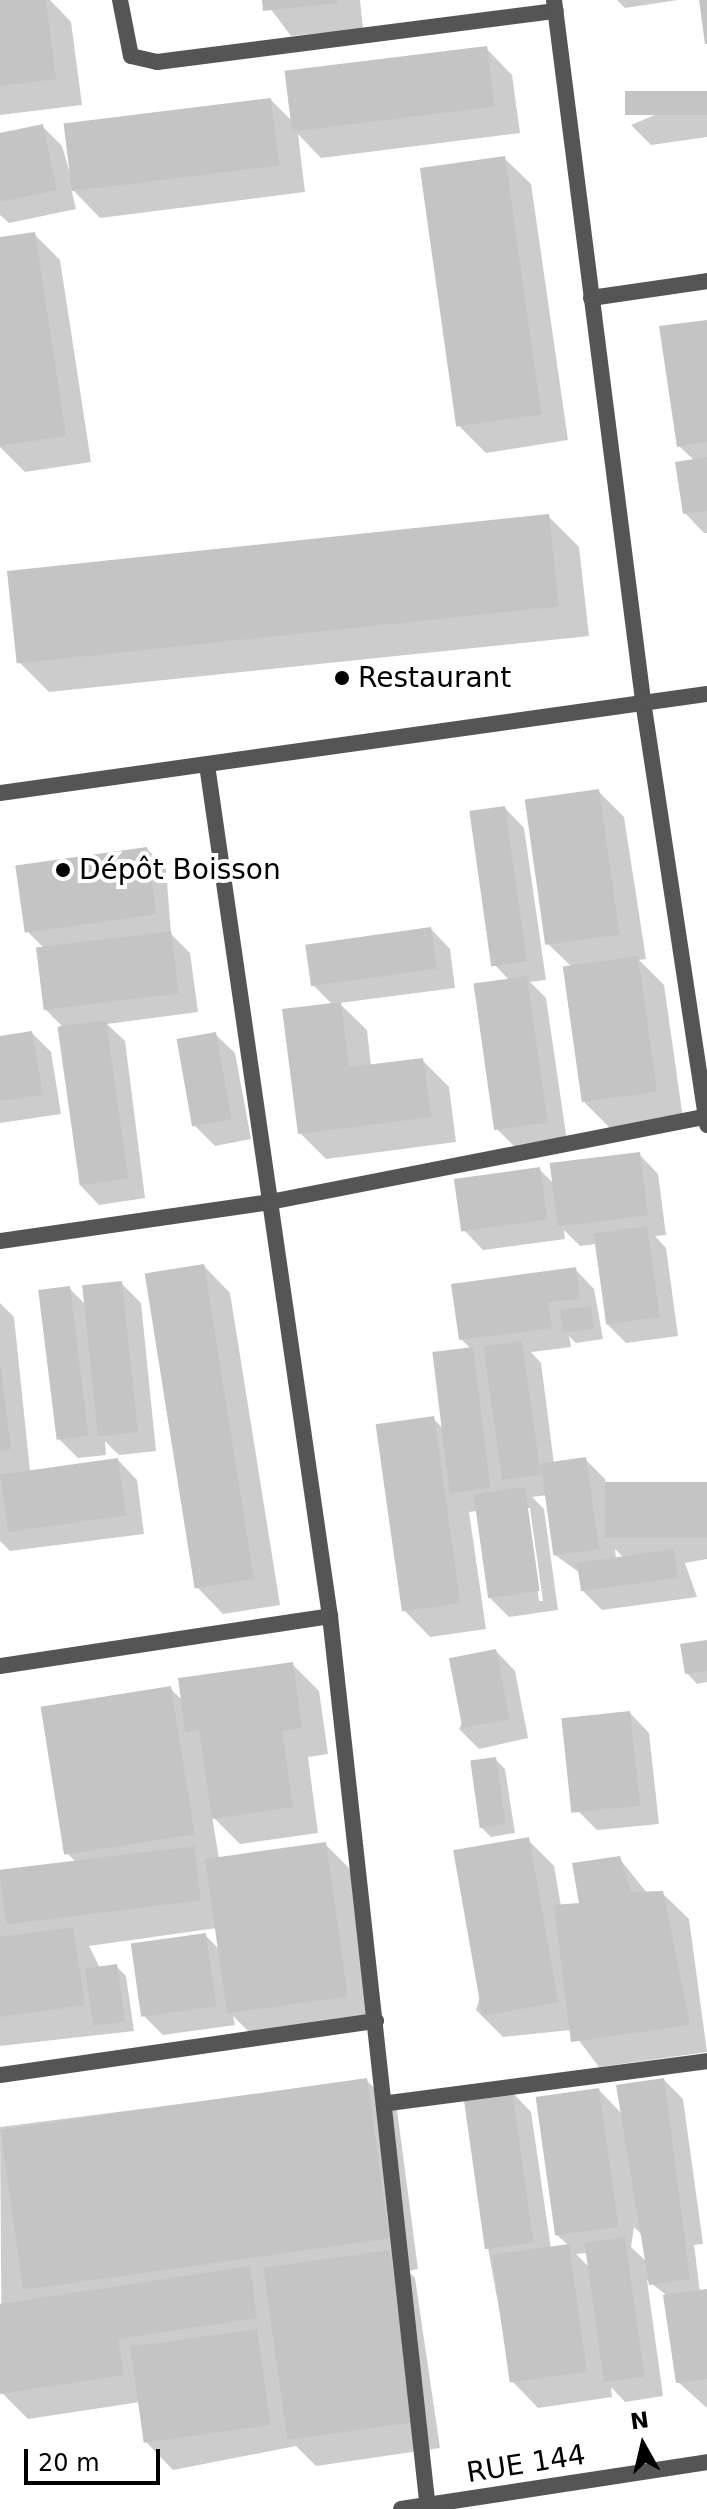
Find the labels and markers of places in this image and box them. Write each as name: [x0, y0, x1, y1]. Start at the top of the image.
place label: Restaurant: [358, 661, 511, 695]
marker: Restaurant: [333, 669, 351, 687]
place label: Dépôt Boisson: [79, 853, 281, 887]
marker: Dépôt Boisson: [54, 861, 72, 879]

